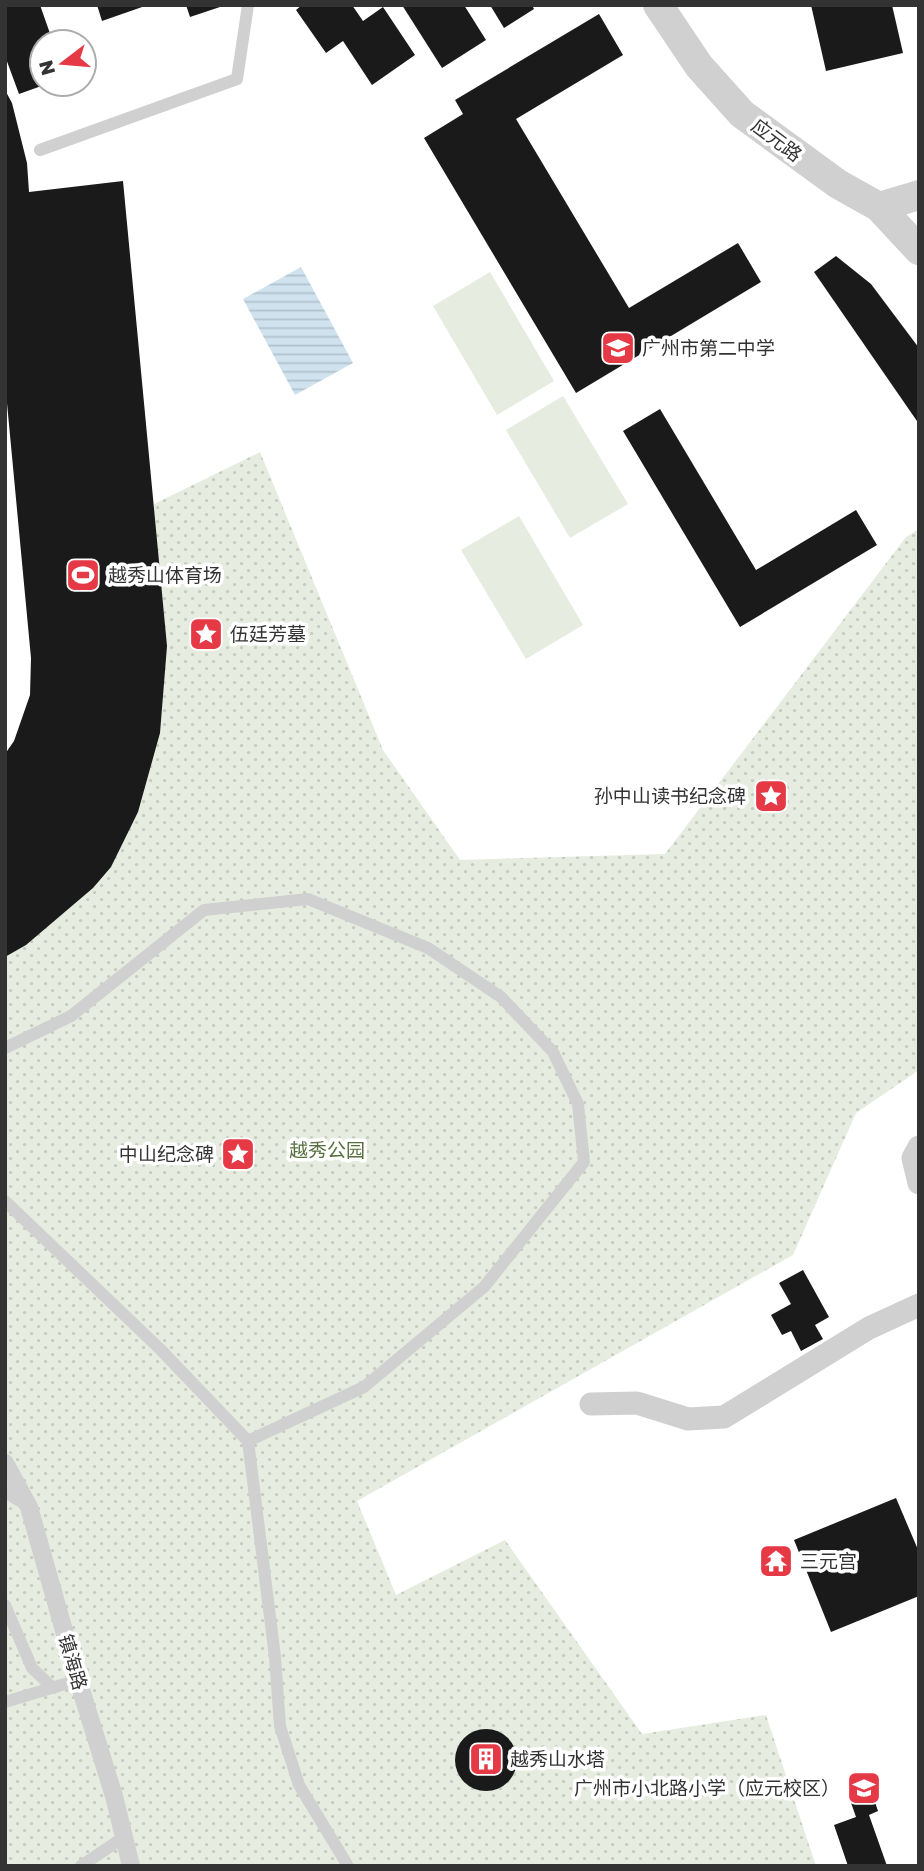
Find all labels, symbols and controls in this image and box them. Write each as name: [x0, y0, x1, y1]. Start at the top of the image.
north arrow: [28, 28, 98, 98]
text: N: [33, 58, 59, 78]
street label: 应元路: [748, 113, 807, 166]
school or university icon: 广州市第二中学: [599, 329, 637, 367]
place label: 广州市第二中学: [642, 336, 775, 359]
sports icon: 越秀山体育场: [64, 556, 102, 594]
place label: 越秀山体育场: [108, 563, 222, 586]
place icon: 伍廷芳墓: [187, 615, 225, 653]
place label: 伍廷芳墓: [230, 622, 306, 645]
place icon: 孙中山读书纪念碑: [752, 777, 790, 815]
place label: 孙中山读书纪念碑: [594, 784, 746, 807]
place icon: 中山纪念碑: [219, 1135, 257, 1173]
park label: 越秀公园: [289, 1138, 365, 1161]
place label: 中山纪念碑: [119, 1142, 214, 1165]
temple icon: 三元宫: [757, 1542, 795, 1580]
place label: 三元宫: [800, 1549, 857, 1572]
street label: 镇海路: [55, 1631, 92, 1692]
building icon: 越秀山水塔: [467, 1740, 505, 1778]
place label: 越秀山水塔: [510, 1747, 605, 1770]
school or university icon: 广州市小北路小学（应元校区）: [845, 1769, 883, 1807]
place label: 广州市小北路小学（应元校区）: [574, 1776, 840, 1799]

